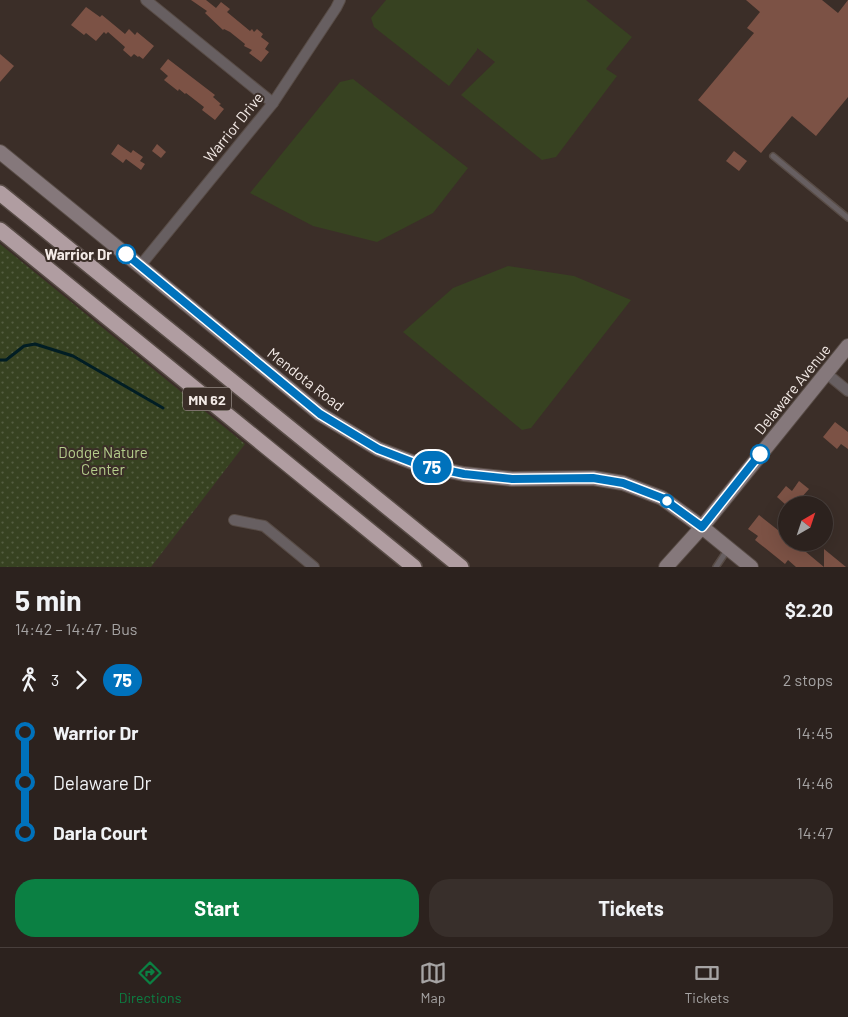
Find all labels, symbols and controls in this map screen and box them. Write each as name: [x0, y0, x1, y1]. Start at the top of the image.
street label: Warrior Drive: [199, 88, 267, 166]
marker: Warrior Dr: [116, 244, 136, 264]
place label: Warrior Dr: [44, 245, 112, 263]
street label: Delaware Avenue: [750, 340, 834, 438]
street label: Mendota Road: [264, 344, 348, 414]
road number: MN 62: [183, 388, 231, 410]
park label: Dodge Nature Center: [58, 443, 148, 478]
unlabelled marker: [750, 444, 770, 464]
line badge: 75: [410, 451, 454, 483]
text: 75: [423, 456, 441, 478]
unlabelled marker: [660, 494, 674, 508]
north arrow: [778, 496, 832, 551]
map controls: [778, 496, 833, 551]
text: 5 min: [15, 583, 82, 617]
text: $2.20: [785, 598, 833, 621]
text: 14:42 – 14:47 · Bus: [15, 619, 137, 638]
icon: walk: [15, 666, 43, 694]
icon: forward: [67, 666, 95, 694]
text: 75: [113, 669, 132, 691]
text: 3: [51, 670, 59, 689]
text: 2 stops: [783, 670, 833, 689]
text: Warrior Dr: [53, 721, 139, 744]
text: 14:45: [796, 723, 833, 742]
text: Delaware Dr: [53, 771, 151, 794]
text: 14:46: [796, 773, 833, 792]
text: Darla Court: [53, 821, 148, 844]
text: 14:47: [797, 823, 833, 842]
button: Start: [15, 879, 419, 937]
button: Tickets: [429, 879, 833, 937]
tab: Directions: [119, 959, 181, 1006]
tab: Map: [419, 959, 447, 1006]
tab: Tickets: [685, 959, 729, 1006]

